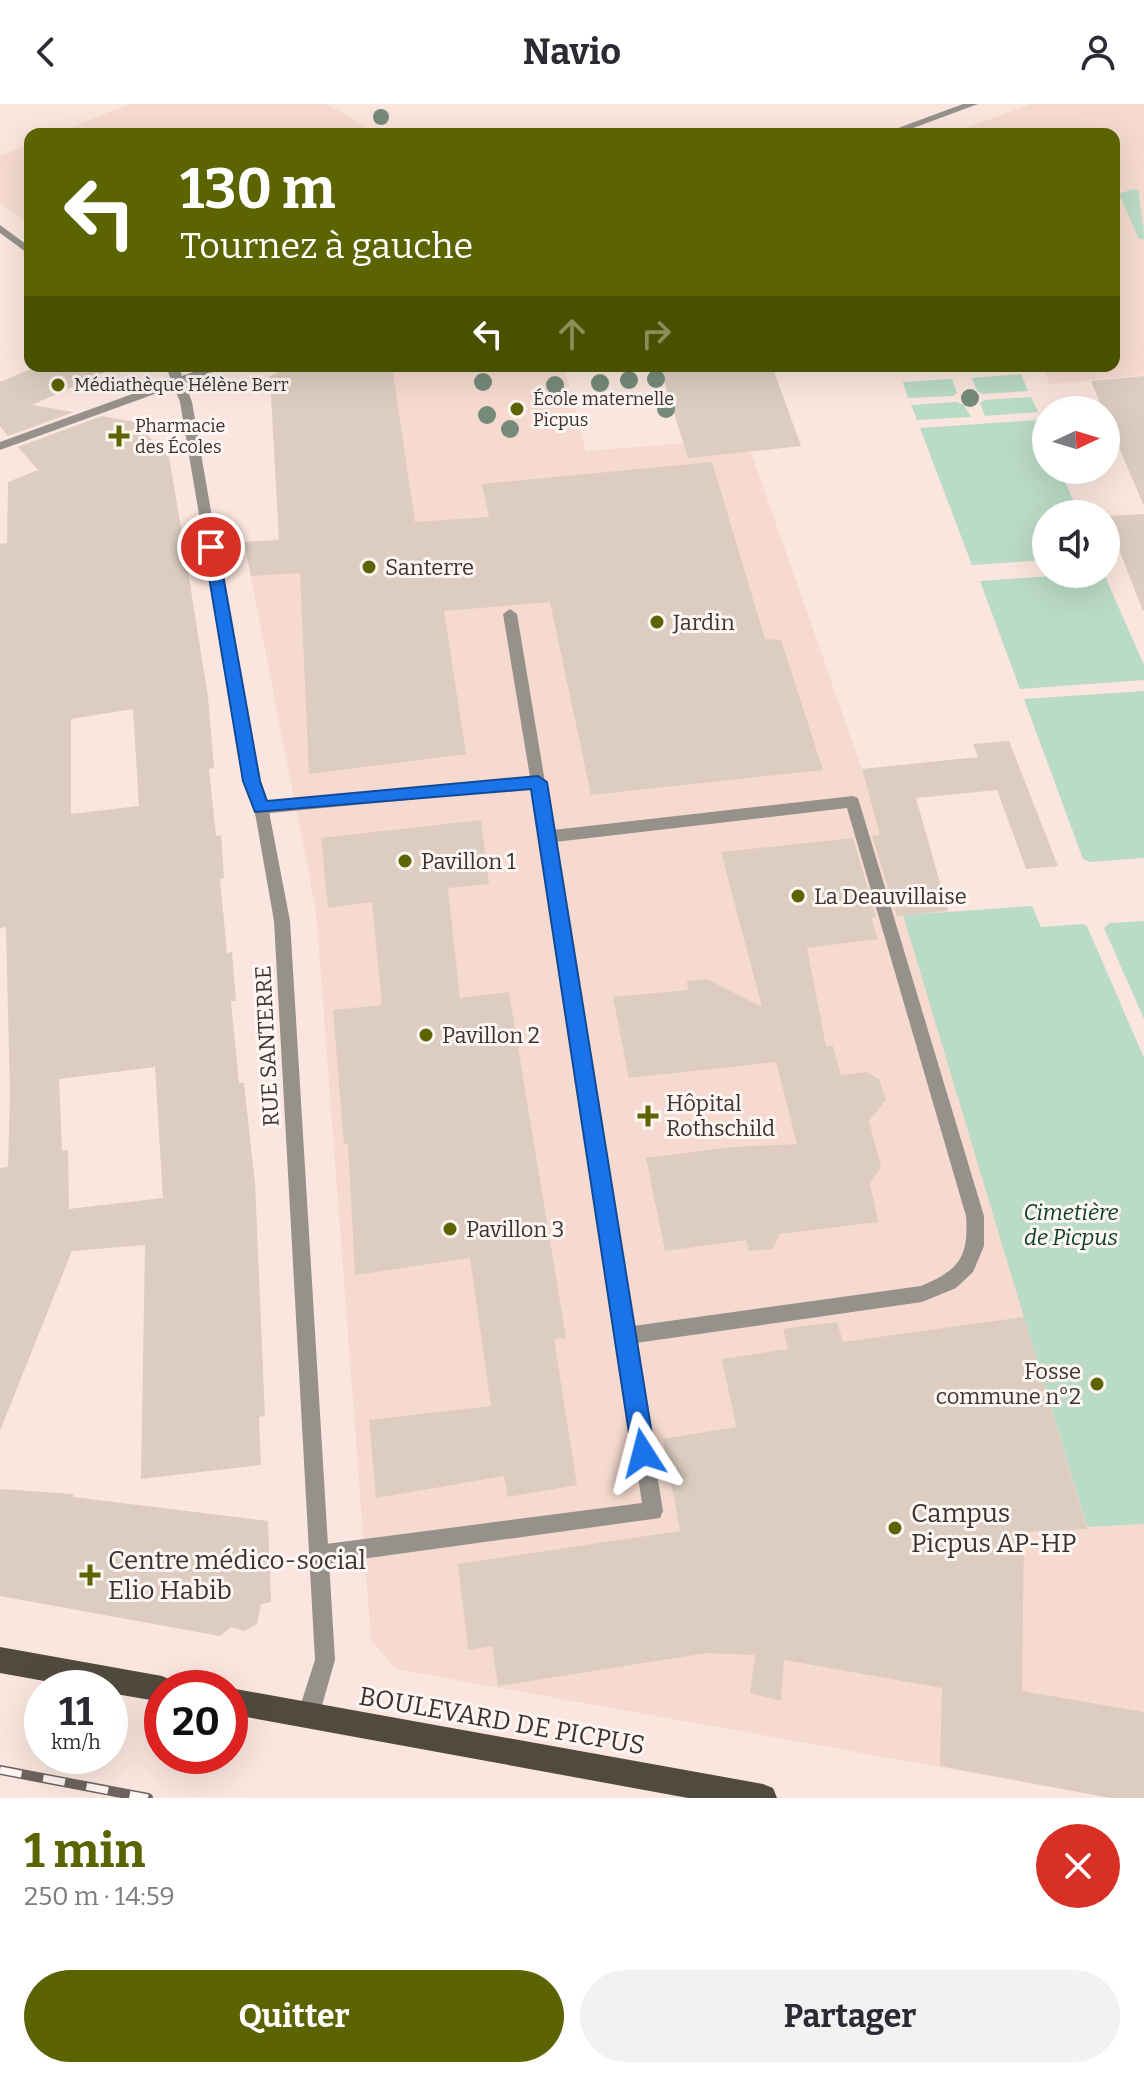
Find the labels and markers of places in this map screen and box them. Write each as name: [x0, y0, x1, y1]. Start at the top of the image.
place label: Médiathèque Hélène Berr: [74, 374, 288, 396]
marker: Médiathèque Hélène Berr: [49, 376, 67, 394]
place label: École maternelle Picpus: [533, 387, 674, 431]
marker: École maternelle Picpus: [508, 400, 526, 418]
place label: Pharmacie des Écoles: [135, 415, 225, 458]
marker: Pharmacie des Écoles: [110, 427, 128, 445]
pin: [177, 513, 245, 581]
place label: Santerre: [385, 554, 474, 581]
marker: Santerre: [360, 558, 378, 576]
place label: Jardin: [672, 609, 735, 636]
marker: Jardin: [648, 613, 666, 631]
place label: Pavillon 1: [421, 848, 516, 875]
marker: Pavillon 1: [396, 852, 414, 870]
place label: La Deauvillaise: [814, 883, 967, 910]
marker: La Deauvillaise: [789, 887, 807, 905]
place label: Pavillon 2: [442, 1022, 540, 1049]
marker: Pavillon 2: [417, 1026, 435, 1044]
place label: Hôpital Rothschild: [666, 1090, 775, 1142]
marker: Hôpital Rothschild: [637, 1105, 659, 1127]
place label: Pavillon 3: [466, 1216, 564, 1243]
marker: Pavillon 3: [441, 1220, 459, 1238]
place label: Fosse commune n°2: [936, 1358, 1081, 1410]
marker: Fosse commune n°2: [1088, 1375, 1106, 1393]
place label: Campus Picpus AP-HP: [911, 1498, 1077, 1559]
marker: Campus Picpus AP-HP: [886, 1519, 904, 1537]
place label: Centre médico-social Elio Habib: [108, 1545, 366, 1606]
marker: Centre médico-social Elio Habib: [79, 1564, 101, 1586]

